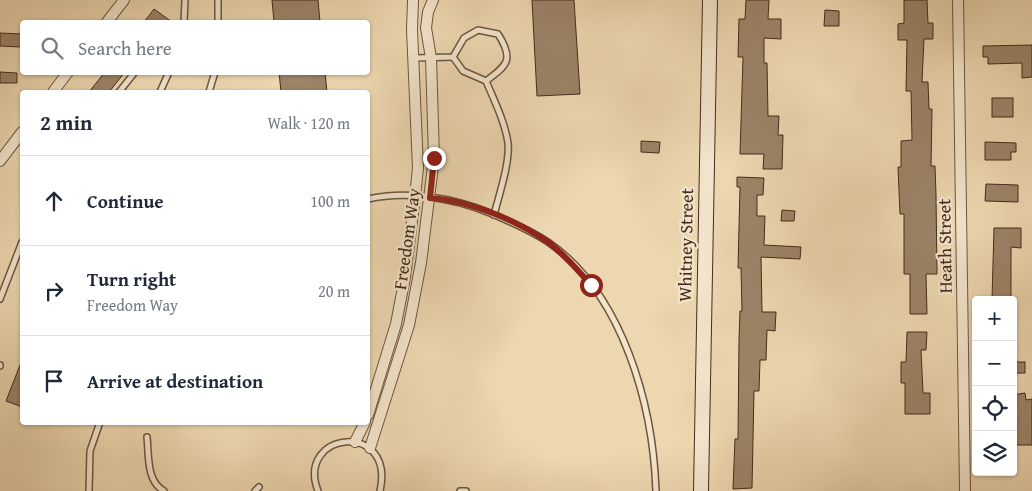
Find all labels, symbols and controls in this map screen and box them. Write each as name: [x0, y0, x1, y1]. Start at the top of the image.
search box: [20, 20, 370, 75]
icon: search: [38, 34, 66, 62]
text: Search here: [78, 34, 172, 62]
text: 2 min: [40, 107, 92, 138]
text: Walk · 120 m: [267, 111, 350, 135]
route end: [423, 147, 446, 170]
street label: Freedom Way: [386, 186, 427, 291]
icon: ahead: [40, 187, 68, 215]
text: Continue: [87, 187, 164, 215]
street label: Whitney Street: [671, 187, 700, 302]
text: 100 m: [310, 189, 350, 213]
street label: Heath Street: [930, 198, 959, 294]
text: Turn right: [87, 265, 176, 293]
route start: [580, 274, 603, 297]
icon: right: [40, 277, 68, 305]
text: 20 m: [318, 279, 350, 303]
text: Freedom Way: [87, 293, 178, 317]
map controls: [972, 296, 1017, 476]
button: +: [972, 296, 1017, 341]
button: −: [972, 341, 1017, 386]
icon: arrive: [40, 367, 68, 395]
text: Arrive at destination: [87, 367, 263, 395]
button: locate: [972, 386, 1017, 431]
button: layers: [972, 431, 1017, 476]

